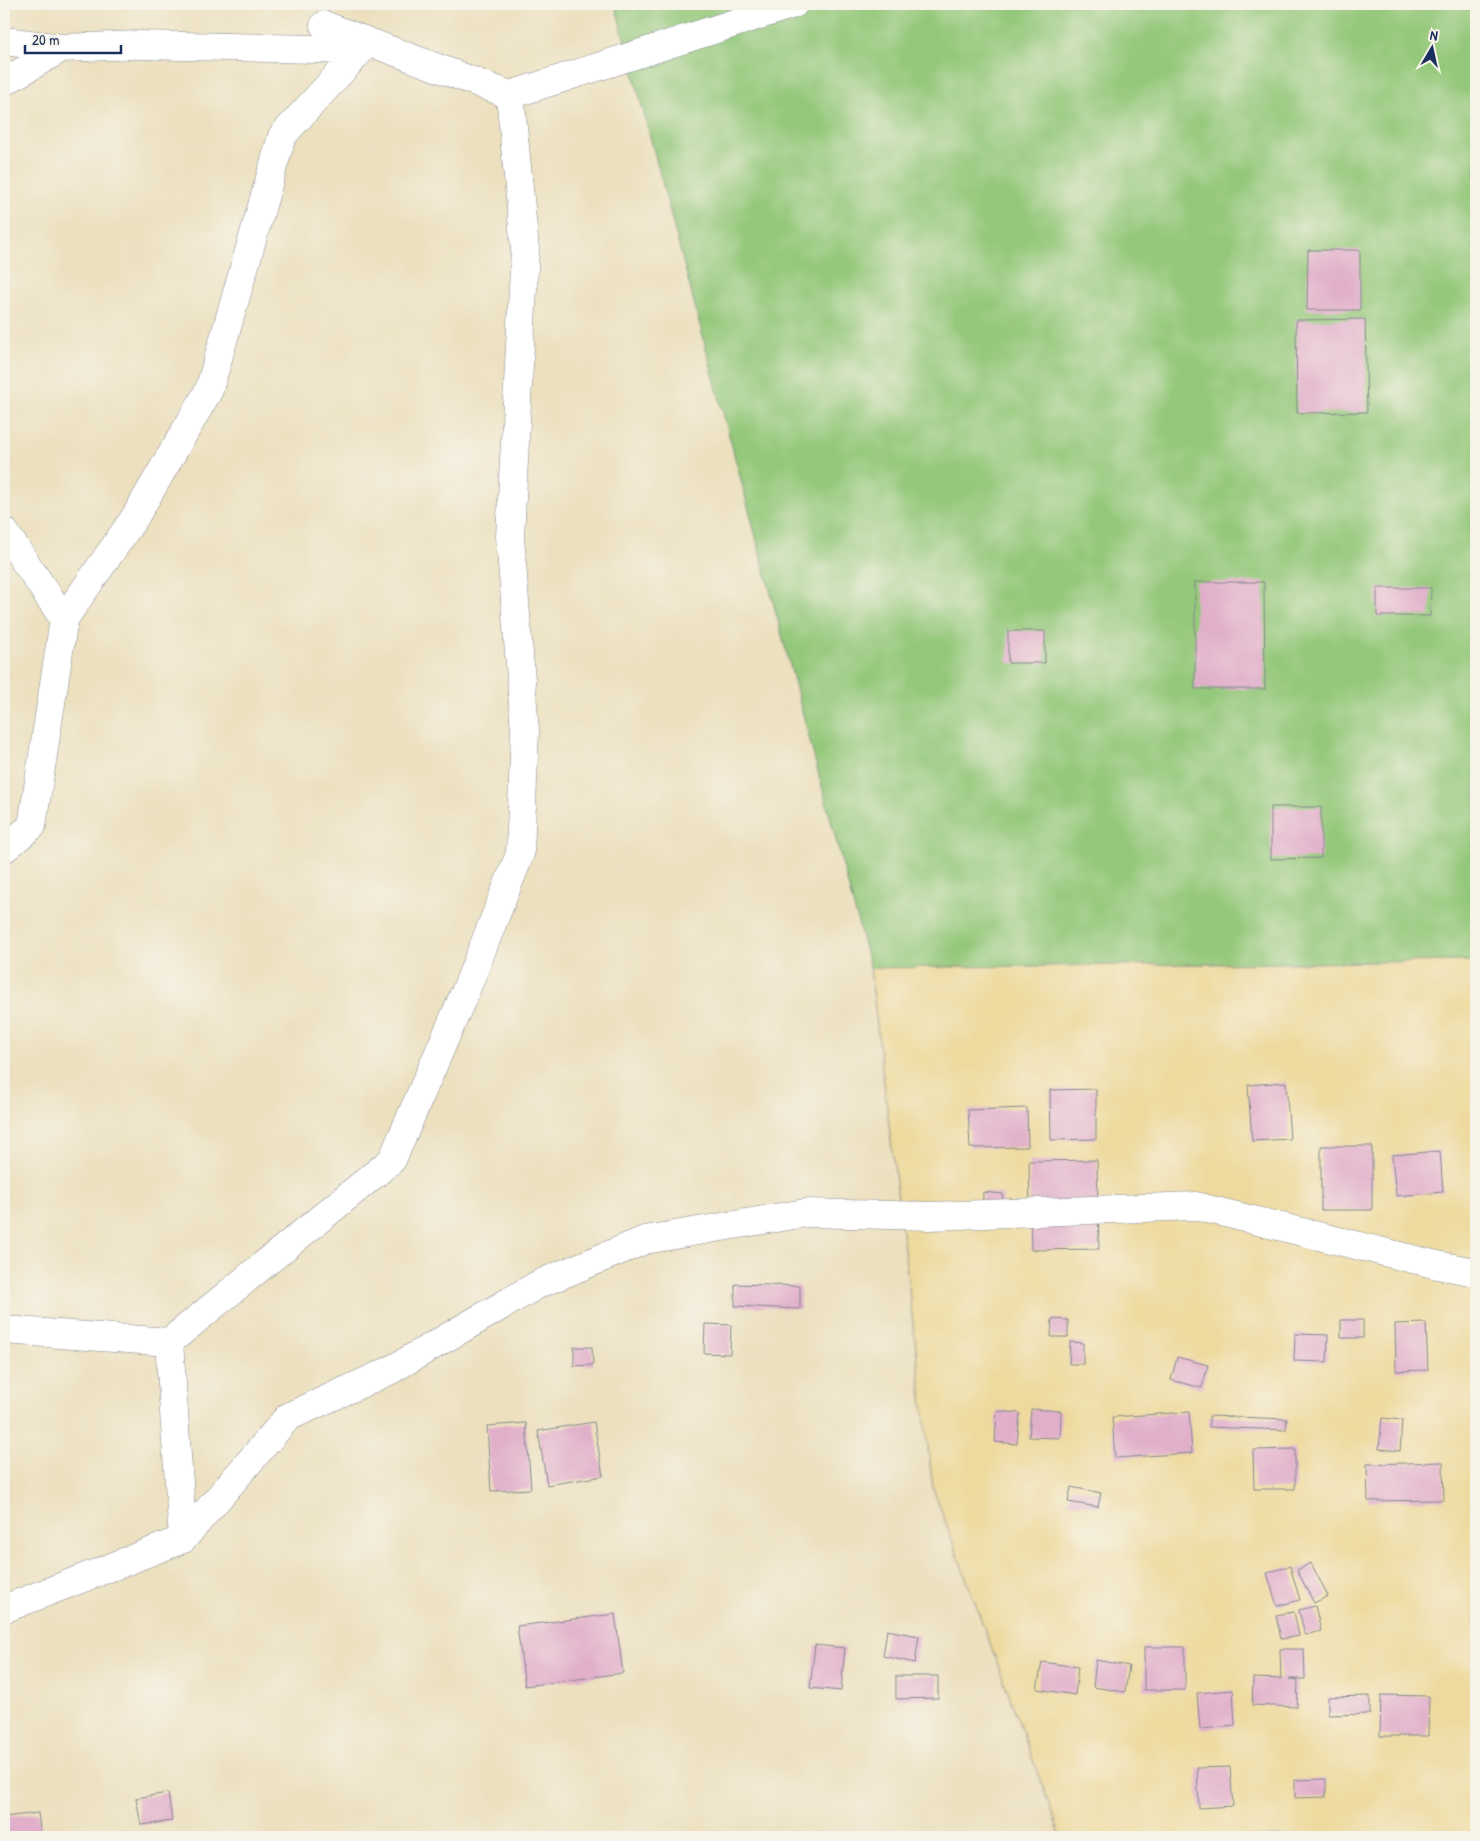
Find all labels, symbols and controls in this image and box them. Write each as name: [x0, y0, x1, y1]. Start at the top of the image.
scale bar: [25, 22, 121, 54]
north arrow: [1408, 22, 1458, 72]
text: N: [1429, 25, 1440, 45]
text: 20 m: [32, 29, 59, 50]

